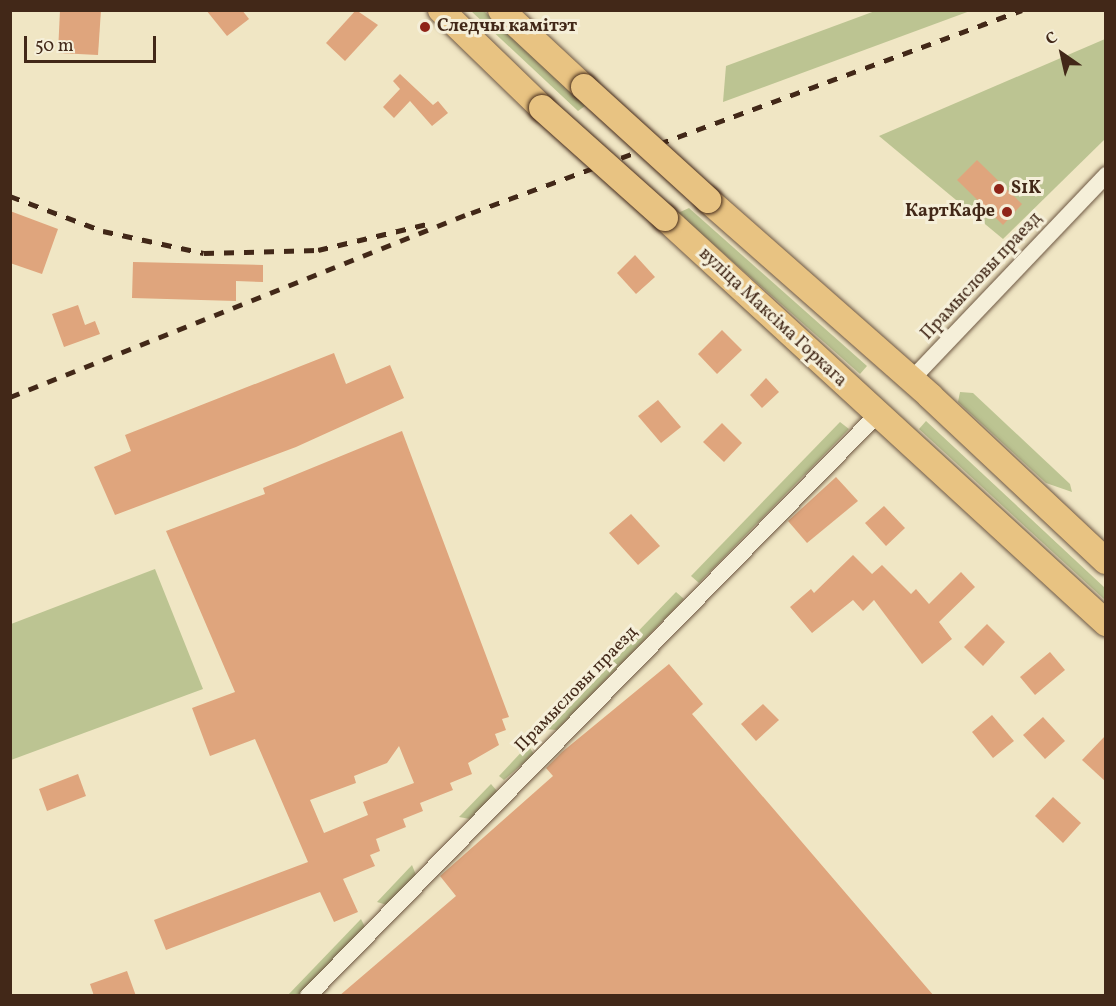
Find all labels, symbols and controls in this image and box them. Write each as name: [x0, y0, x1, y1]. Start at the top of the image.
place label: Следчы камітэт: [437, 16, 577, 38]
marker: Следчы камітэт: [418, 20, 432, 34]
scale bar: [27, 24, 159, 62]
north arrow: [1032, 24, 1092, 84]
text: С: [1042, 27, 1062, 51]
text: 50 m: [35, 34, 74, 59]
place label: S1K: [1011, 178, 1041, 200]
marker: S1K: [992, 182, 1006, 196]
place label: КартКафе: [905, 201, 995, 223]
marker: КартКафе: [1000, 205, 1014, 219]
street label: Прамысловы праезд: [917, 209, 1047, 345]
street label: вуліца Максіма Горкага: [694, 244, 850, 392]
street label: Прамысловы праезд: [511, 622, 643, 758]

